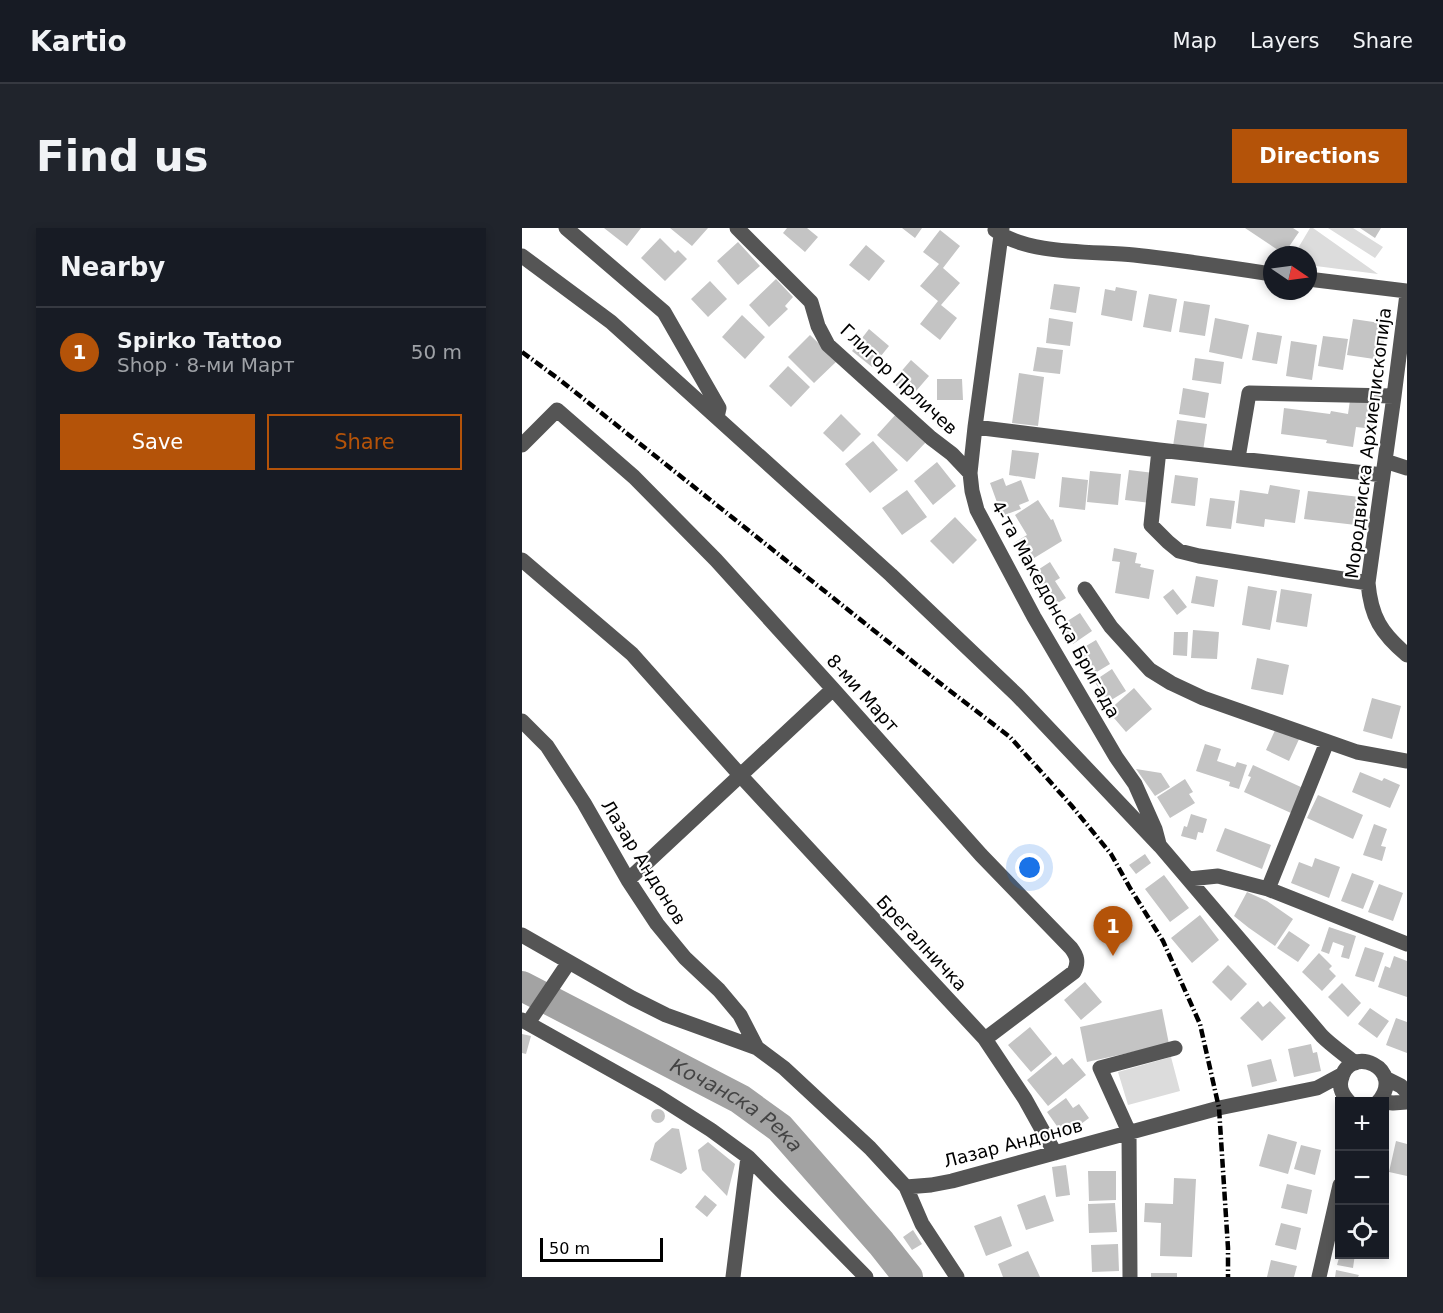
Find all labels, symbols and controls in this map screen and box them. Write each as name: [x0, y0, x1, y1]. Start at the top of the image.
text: Kartio: [30, 25, 127, 58]
text: Map: [1173, 29, 1217, 53]
text: Layers: [1250, 29, 1319, 53]
text: Share: [1352, 29, 1413, 53]
button: Directions: [1232, 129, 1407, 183]
text: Find us: [36, 132, 209, 181]
north arrow: [1263, 246, 1317, 300]
text: Nearby: [60, 252, 165, 282]
street label: Мородвиска Архиепископија: [1341, 306, 1395, 580]
street label: Глигор Прличев: [836, 319, 962, 439]
text: Spirko Tattoo: [117, 328, 282, 353]
text: 1: [73, 340, 86, 364]
text: 50 m: [411, 340, 462, 364]
text: Shop · 8-ми Март: [117, 353, 295, 377]
button: Save: [60, 414, 255, 470]
button: Share: [267, 414, 462, 470]
street label: 4-та Македонска Бригада: [987, 496, 1125, 722]
street label: 8-ми Март: [823, 650, 903, 736]
street label: Лазар Андонов: [597, 796, 691, 928]
your location: [1015, 853, 1044, 882]
street label: Брегалничка: [872, 891, 972, 995]
pin: 1: [1094, 906, 1132, 956]
water label: Кочанска Река: [666, 1053, 808, 1157]
map controls: [1335, 1097, 1389, 1259]
button: +: [1335, 1097, 1389, 1151]
street label: Лазар Андонов: [941, 1114, 1085, 1172]
button: −: [1335, 1151, 1389, 1205]
button: locate: [1335, 1205, 1389, 1259]
scale bar: [540, 1235, 663, 1262]
text: 50 m: [549, 1239, 590, 1258]

